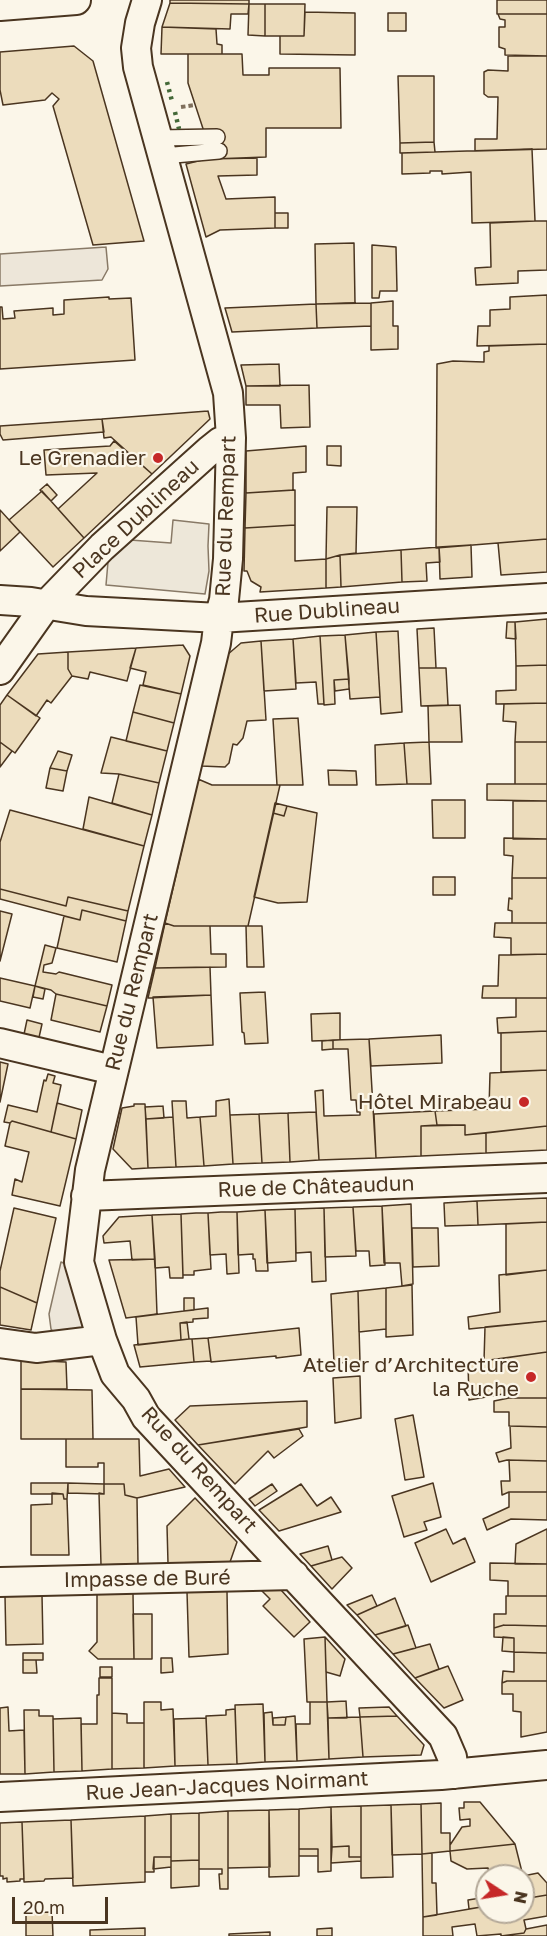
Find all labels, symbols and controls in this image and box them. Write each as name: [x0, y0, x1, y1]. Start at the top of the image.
street label: Rue du Rempart: [211, 435, 241, 597]
place label: Le Grenadier: [18, 445, 146, 471]
marker: Le Grenadier: [151, 451, 165, 465]
street label: Place Dublineau: [68, 454, 204, 584]
street label: Rue Dublineau: [253, 593, 401, 629]
street label: Rue du Rempart: [100, 911, 164, 1073]
place label: Hôtel Mirabeau: [358, 1089, 512, 1115]
marker: Hôtel Mirabeau: [517, 1095, 531, 1109]
street label: Rue de Châteaudun: [217, 1171, 415, 1203]
place label: Atelier d’Architecture la Ruche: [303, 1352, 519, 1402]
marker: Atelier d’Architecture la Ruche: [524, 1370, 538, 1384]
street label: Rue du Rempart: [136, 1402, 262, 1538]
street label: Impasse de Buré: [63, 1565, 231, 1593]
street label: Rue Jean-Jacques Noirmant: [85, 1766, 369, 1806]
north arrow: [475, 1864, 535, 1924]
scale bar: [15, 1885, 111, 1923]
text: N: [510, 1889, 532, 1905]
text: 20 m: [23, 1896, 65, 1918]

